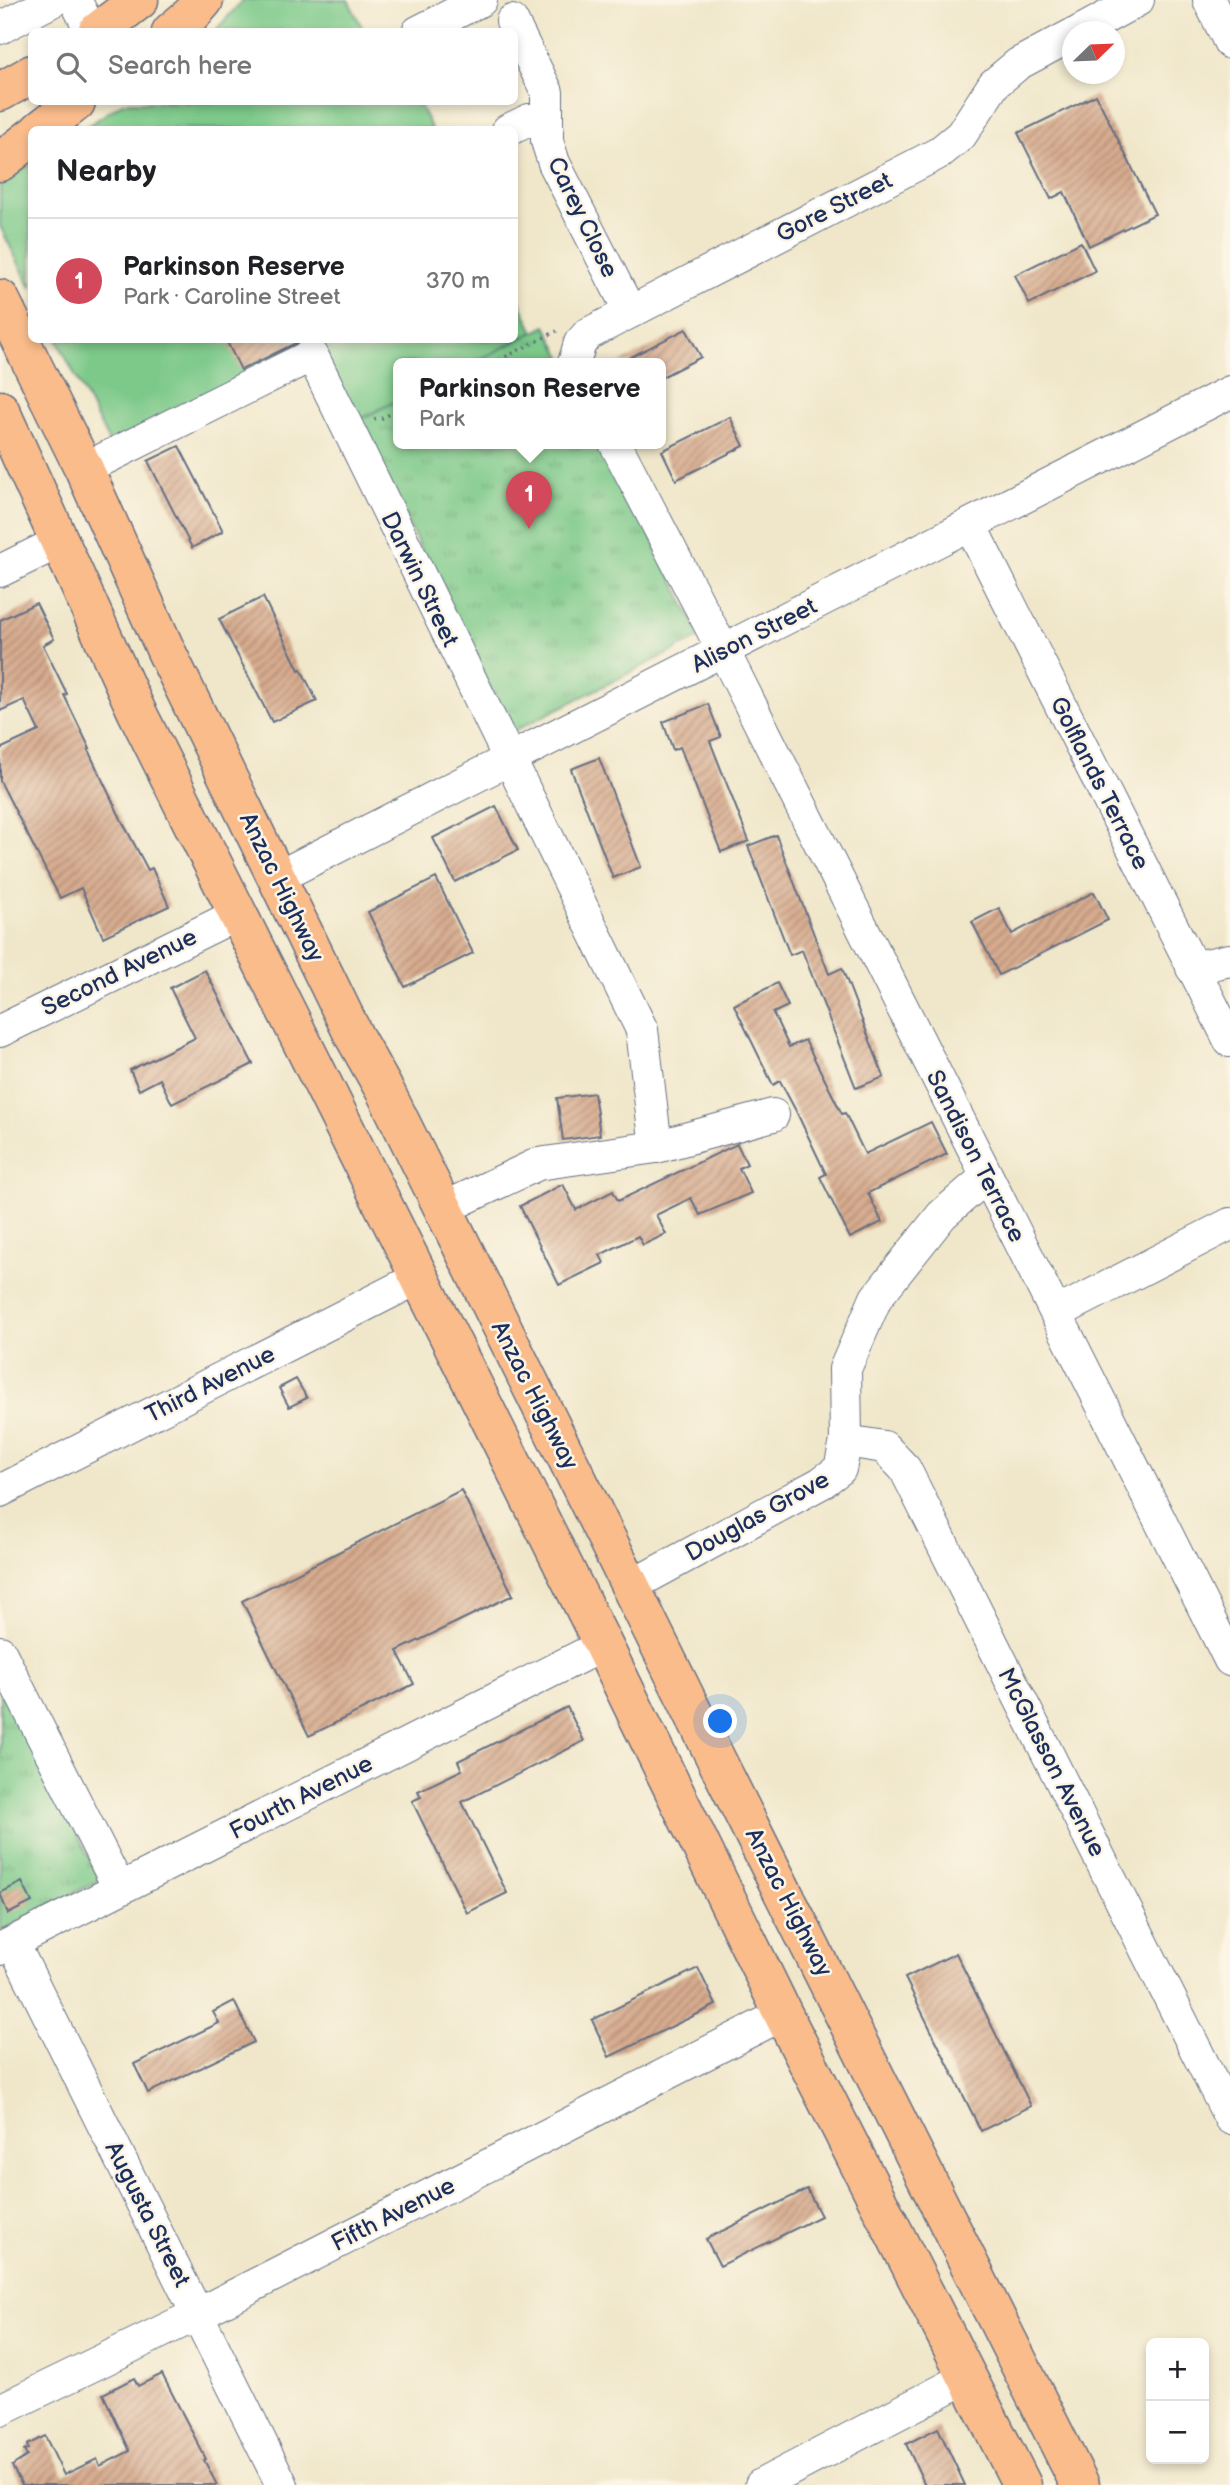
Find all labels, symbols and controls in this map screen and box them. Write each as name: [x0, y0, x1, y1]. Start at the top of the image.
north arrow: [1062, 21, 1125, 84]
search box: [28, 28, 518, 105]
icon: search: [52, 48, 90, 86]
text: Search here: [108, 51, 252, 82]
street label: Carey Close: [541, 152, 624, 282]
text: Nearby: [56, 154, 156, 190]
street label: Gore Street: [772, 166, 897, 249]
text: Parkinson Reserve: [123, 252, 345, 283]
text: 1: [74, 267, 84, 295]
text: 370 m: [426, 267, 490, 295]
text: Park · Caroline Street: [123, 283, 340, 311]
popup: [393, 358, 666, 449]
text: Parkinson Reserve: [419, 374, 640, 405]
text: Park: [419, 405, 465, 433]
pin: 1: [506, 471, 552, 529]
street label: Darwin Street: [374, 507, 465, 652]
street label: Alison Street: [687, 591, 822, 679]
street label: Golflands Terrace: [1043, 692, 1156, 875]
street label: Anzac Highway: [233, 808, 330, 967]
street label: Second Avenue: [37, 922, 202, 1023]
street label: Sandison Terrace: [920, 1065, 1031, 1247]
street label: Anzac Highway: [485, 1316, 584, 1474]
street label: Third Avenue: [141, 1339, 280, 1430]
street label: Douglas Grove: [680, 1465, 834, 1568]
street label: McGlasson Avenue: [991, 1663, 1112, 1862]
your location: [703, 1704, 737, 1738]
street label: Fourth Avenue: [225, 1749, 378, 1846]
street label: Anzac Highway: [739, 1823, 838, 1981]
street label: Augusta Street: [99, 2137, 197, 2292]
street label: Fifth Avenue: [327, 2171, 460, 2258]
map controls: [1146, 2338, 1209, 2464]
button: +: [1146, 2338, 1209, 2401]
button: −: [1146, 2401, 1209, 2464]

